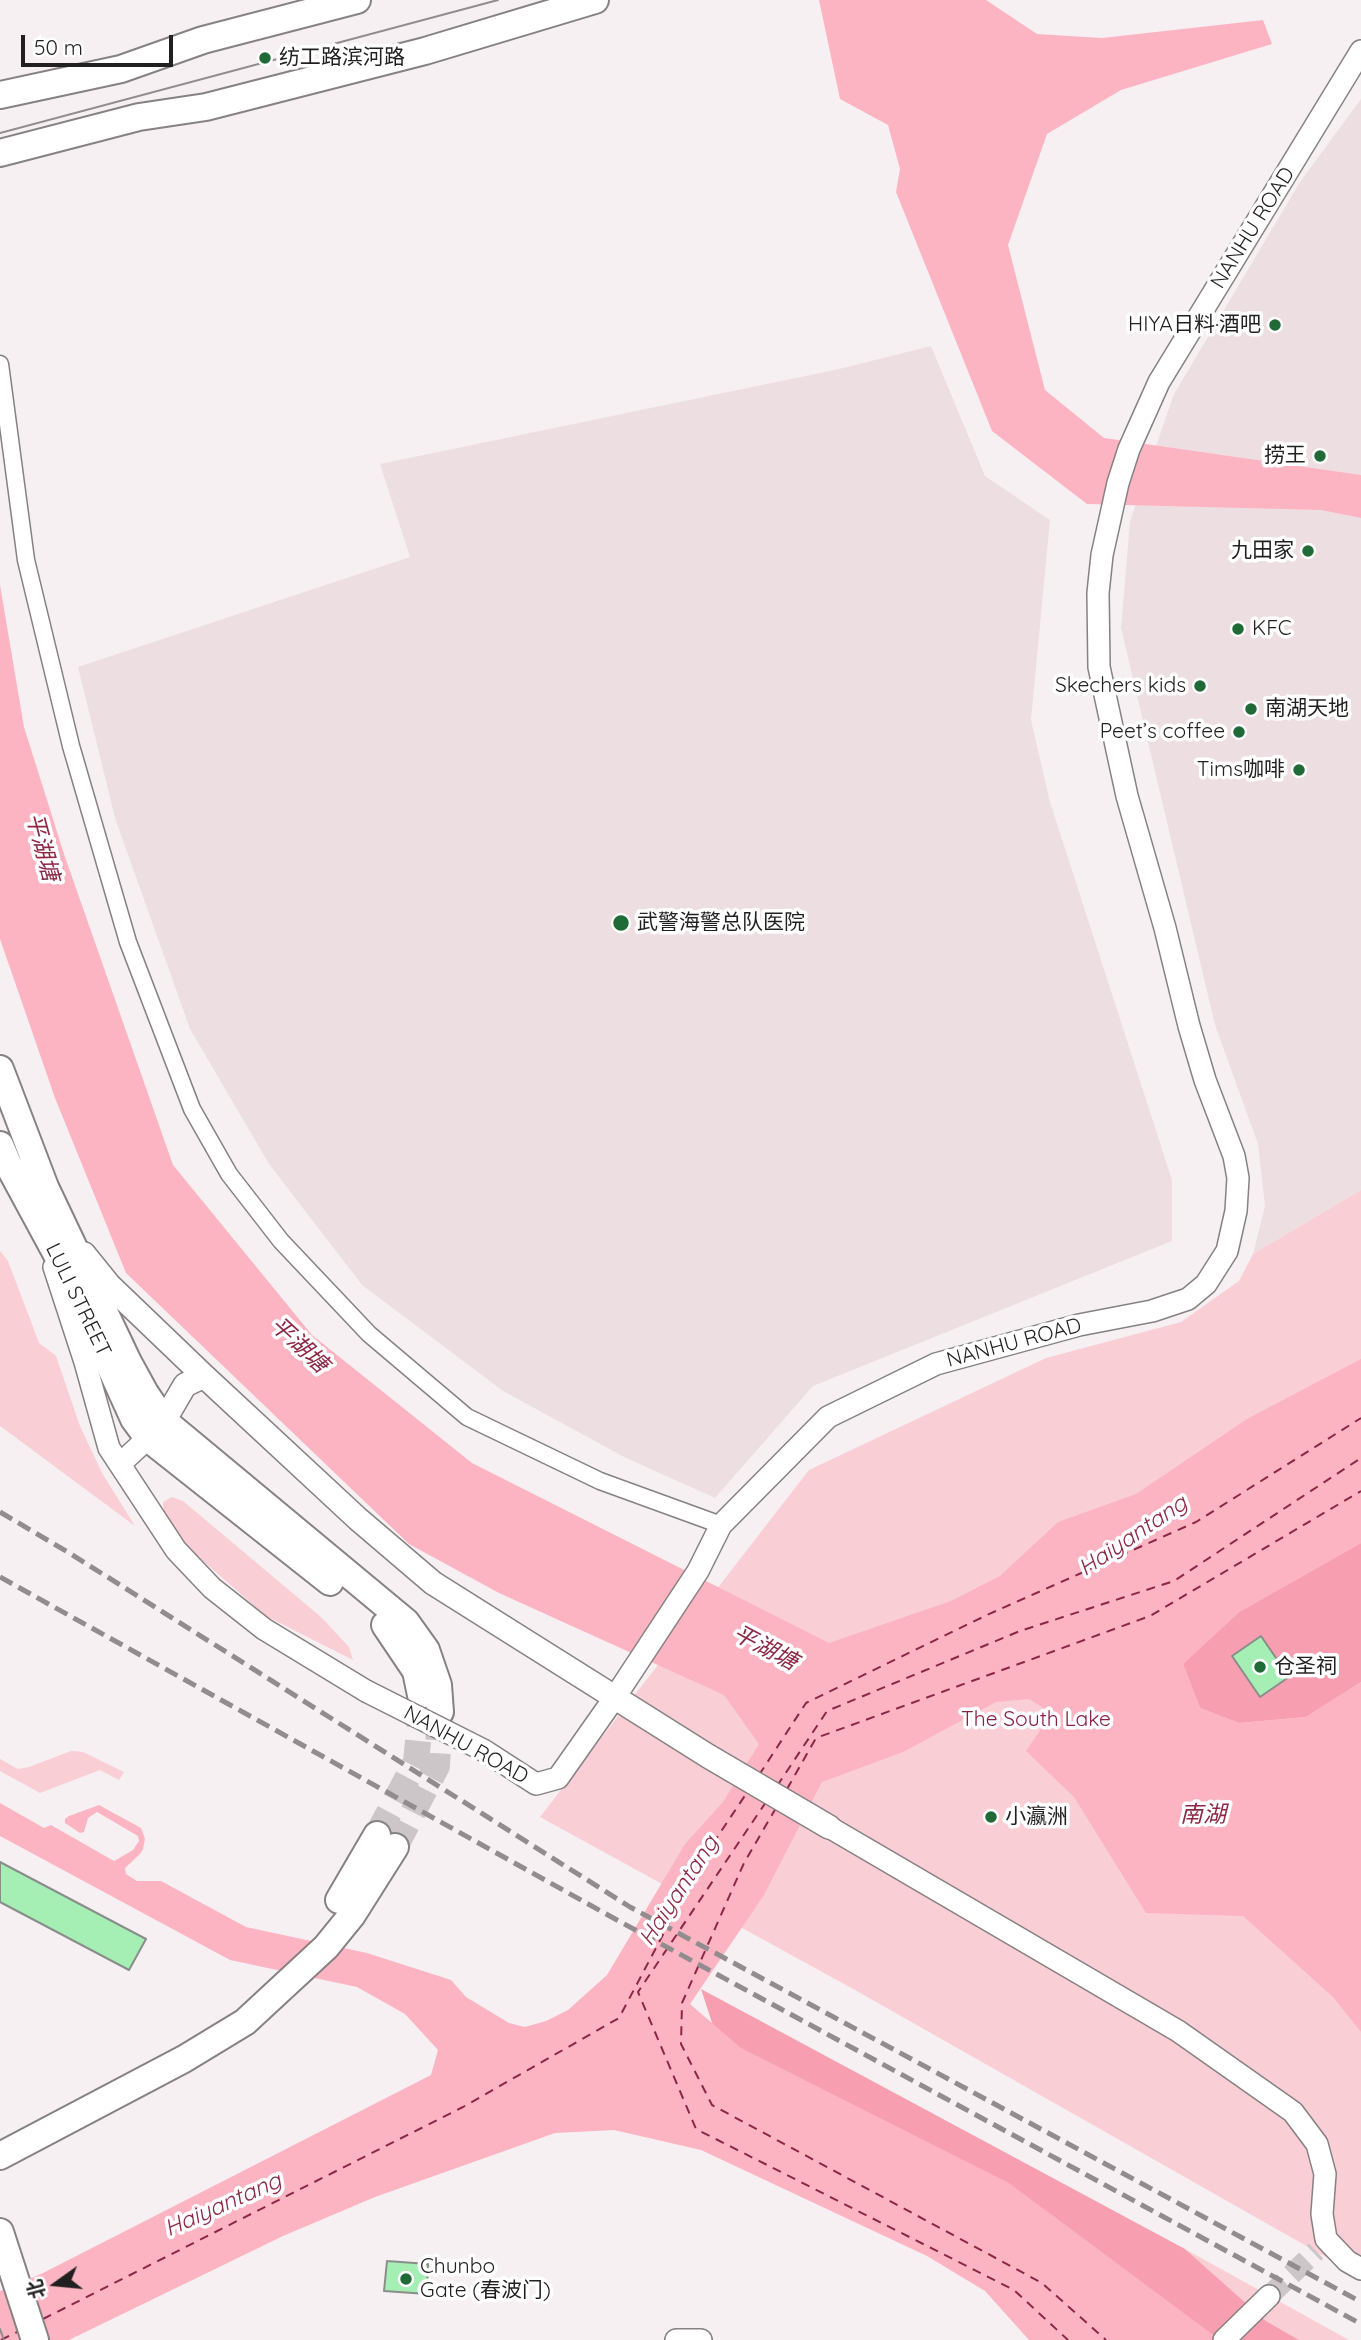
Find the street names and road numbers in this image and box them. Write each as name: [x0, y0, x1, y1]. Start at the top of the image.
street label: NANHU ROAD: [1206, 163, 1300, 293]
street label: LULI STREET: [40, 1239, 116, 1361]
street label: NANHU ROAD: [944, 1313, 1084, 1373]
street label: NANHU ROAD: [399, 1700, 533, 1790]

